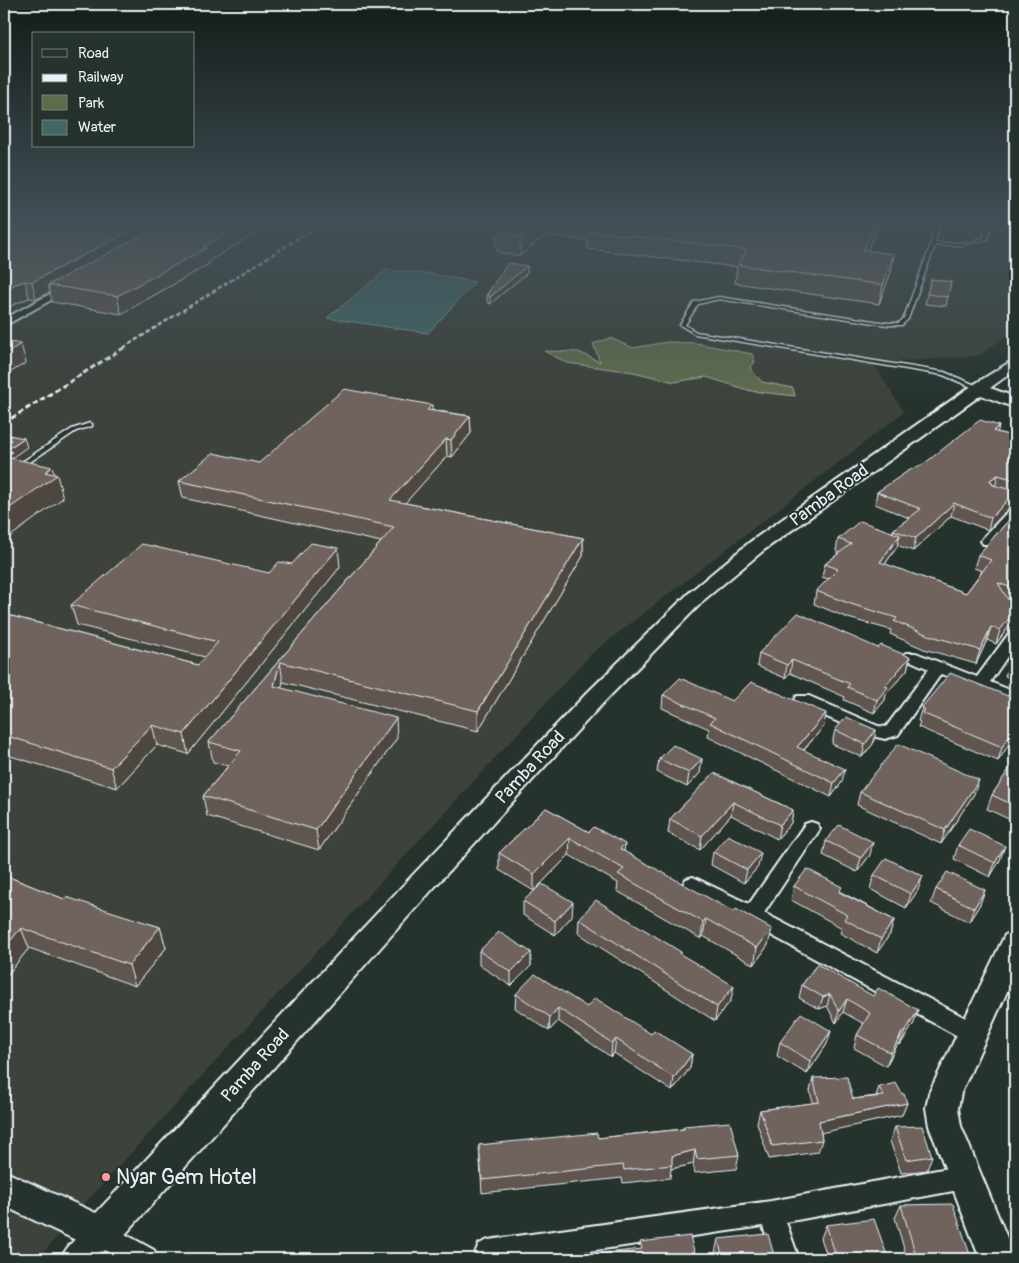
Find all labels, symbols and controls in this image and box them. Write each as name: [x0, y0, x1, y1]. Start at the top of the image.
legend: [32, 32, 195, 148]
text: Road: [78, 44, 109, 63]
text: Railway: [78, 68, 124, 87]
text: Park: [78, 94, 105, 113]
text: Water: [78, 118, 117, 137]
street label: Pamba Road: [785, 459, 873, 532]
street label: Pamba Road: [491, 726, 570, 809]
street label: Pamba Road: [216, 1023, 295, 1107]
place label: Nyar Gem Hotel: [116, 1164, 257, 1191]
marker: Nyar Gem Hotel: [100, 1171, 112, 1183]

